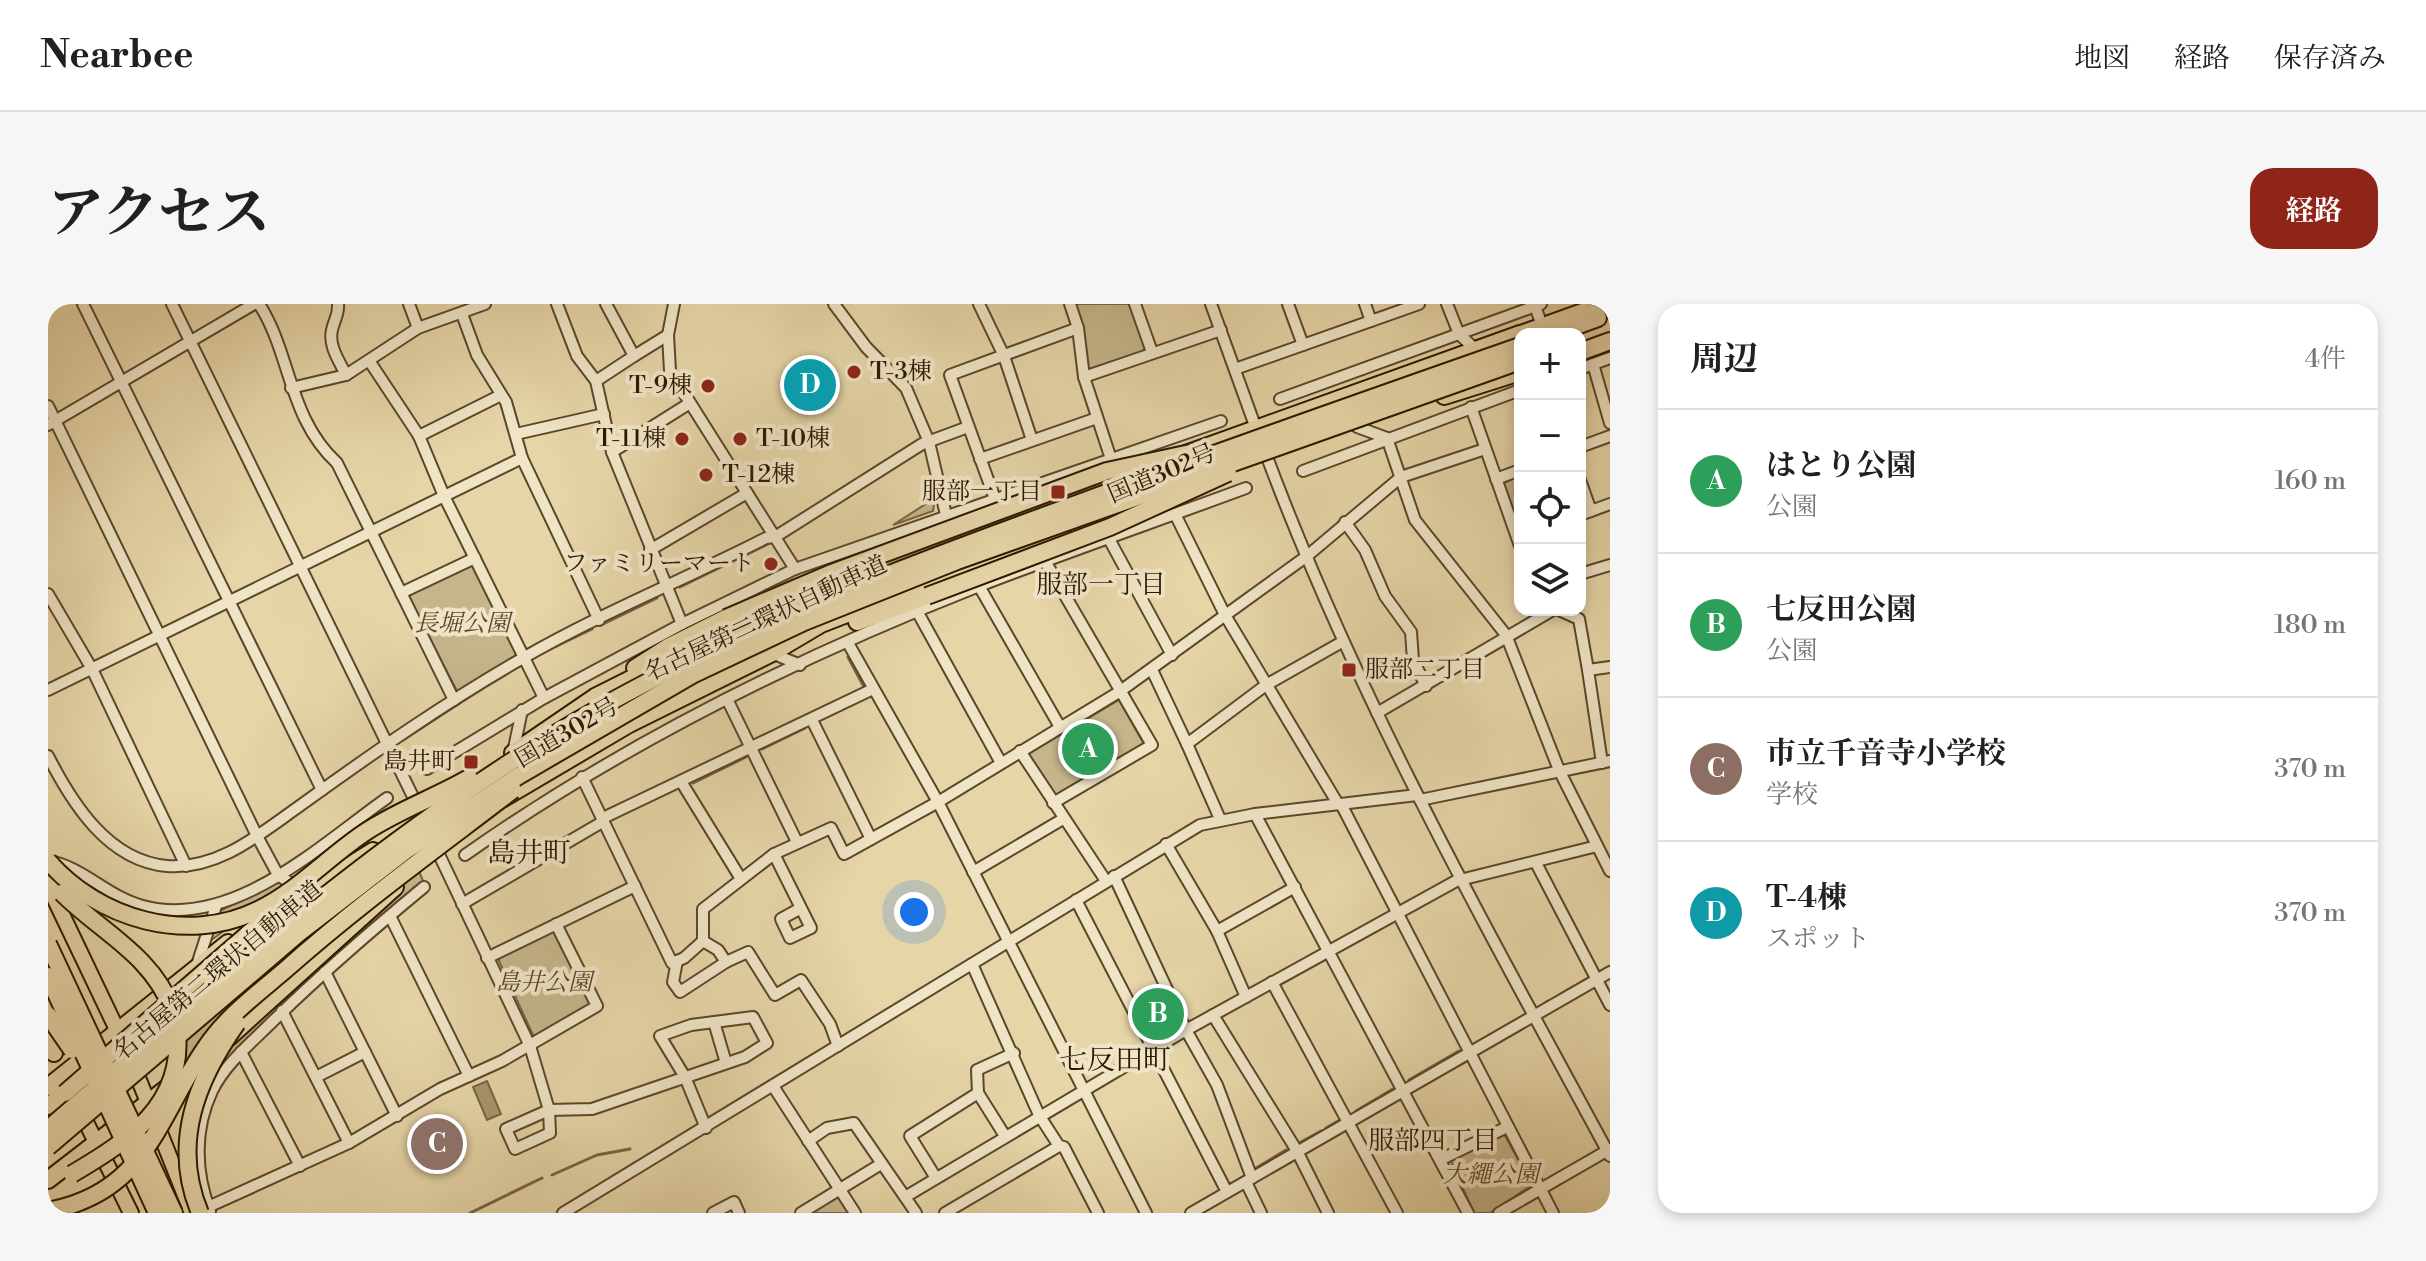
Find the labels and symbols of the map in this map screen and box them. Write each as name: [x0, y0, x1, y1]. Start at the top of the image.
pin: D: [784, 355, 836, 415]
place label: T-3棟: [870, 357, 932, 387]
marker: T-3棟: [845, 363, 863, 381]
place label: T-9棟: [629, 371, 692, 401]
marker: T-9棟: [699, 377, 717, 395]
place label: T-11棟: [596, 424, 666, 454]
place label: T-10棟: [756, 424, 830, 454]
marker: T-11棟: [673, 430, 691, 448]
marker: T-10棟: [731, 430, 749, 448]
street label: 国道302号: [1103, 438, 1221, 510]
place label: T-12棟: [722, 460, 795, 490]
marker: T-12棟: [697, 466, 715, 484]
place label: 服部一丁目: [922, 477, 1042, 507]
marker: 服部一丁目: [1049, 483, 1067, 501]
place label: ファミリーマート: [563, 549, 755, 579]
street label: 名古屋第二環状自動車道: [640, 550, 892, 688]
marker: ファミリーマート: [762, 555, 780, 573]
district label: 服部一丁目: [1036, 569, 1166, 601]
park label: 長堀公園: [414, 609, 514, 639]
place label: 服部二丁目: [1365, 655, 1485, 685]
marker: 服部二丁目: [1340, 661, 1358, 679]
street label: 国道302号: [510, 691, 624, 775]
pin: A: [1062, 719, 1114, 779]
place label: 島井町: [383, 747, 455, 777]
marker: 島井町: [462, 753, 480, 771]
district label: 島井町: [487, 836, 571, 871]
street label: 名古屋第二環状自動車道: [107, 875, 329, 1067]
your location: [894, 892, 934, 932]
park label: 島井公園: [496, 968, 596, 998]
pin: B: [1132, 984, 1184, 1044]
district label: 七反田町: [1059, 1043, 1171, 1078]
pin: C: [411, 1114, 463, 1174]
district label: 服部四丁目: [1368, 1125, 1498, 1157]
park label: 大繩公園: [1443, 1160, 1543, 1190]

